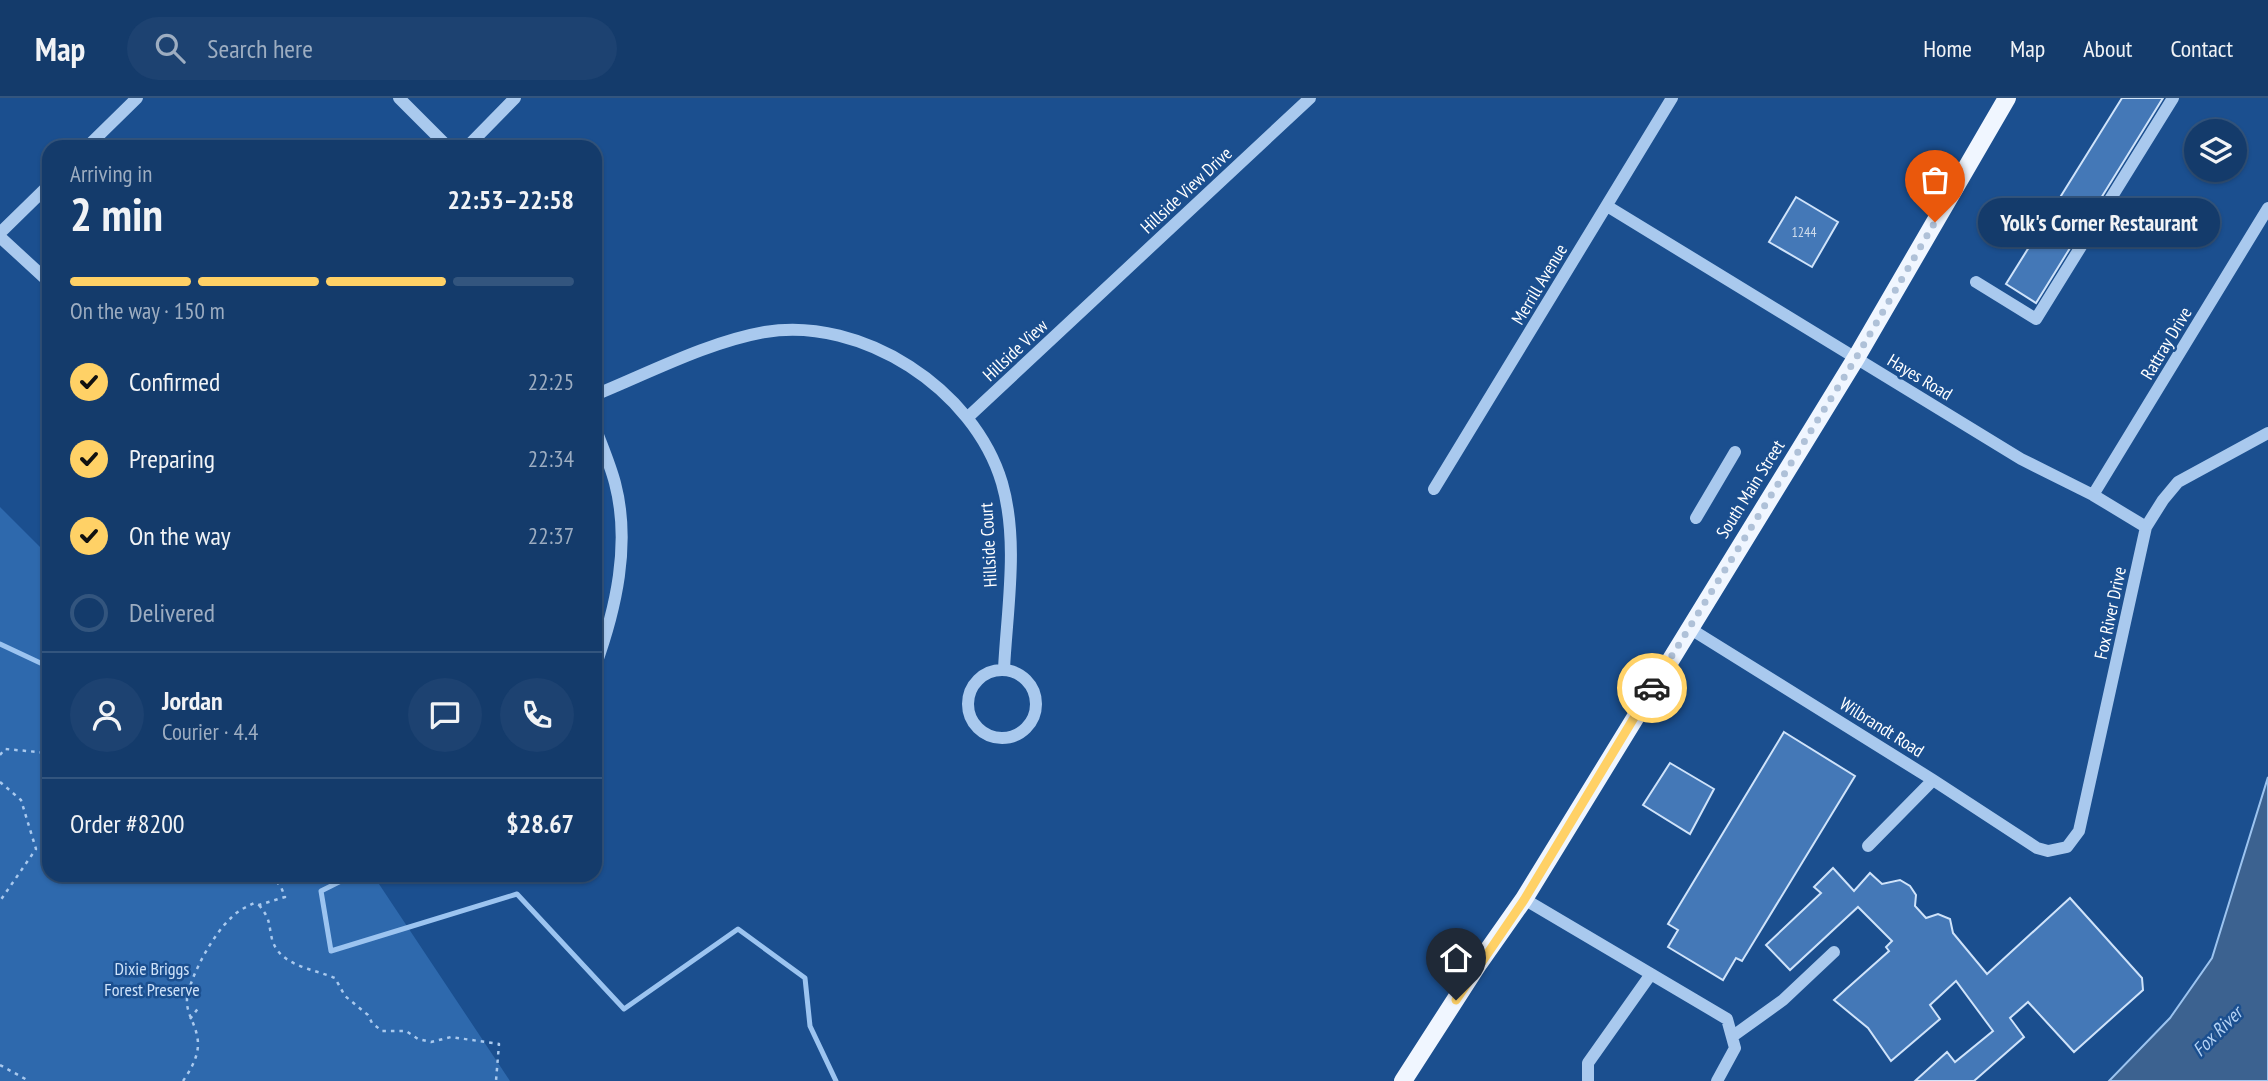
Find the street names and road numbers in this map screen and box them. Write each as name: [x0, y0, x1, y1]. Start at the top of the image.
street label: Hillside View Drive: [1135, 142, 1237, 238]
street label: Merrill Avenue: [1506, 240, 1572, 328]
street label: Rattray Drive: [2135, 303, 2197, 383]
street label: Hillside View: [978, 314, 1053, 386]
street label: Hayes Road: [1883, 349, 1957, 405]
street label: South Main Street: [1711, 436, 1789, 542]
street label: Hillside Court: [974, 502, 1002, 588]
street label: Fox River Drive: [2089, 565, 2131, 661]
street label: Wilbrandt Road: [1835, 692, 1929, 762]

